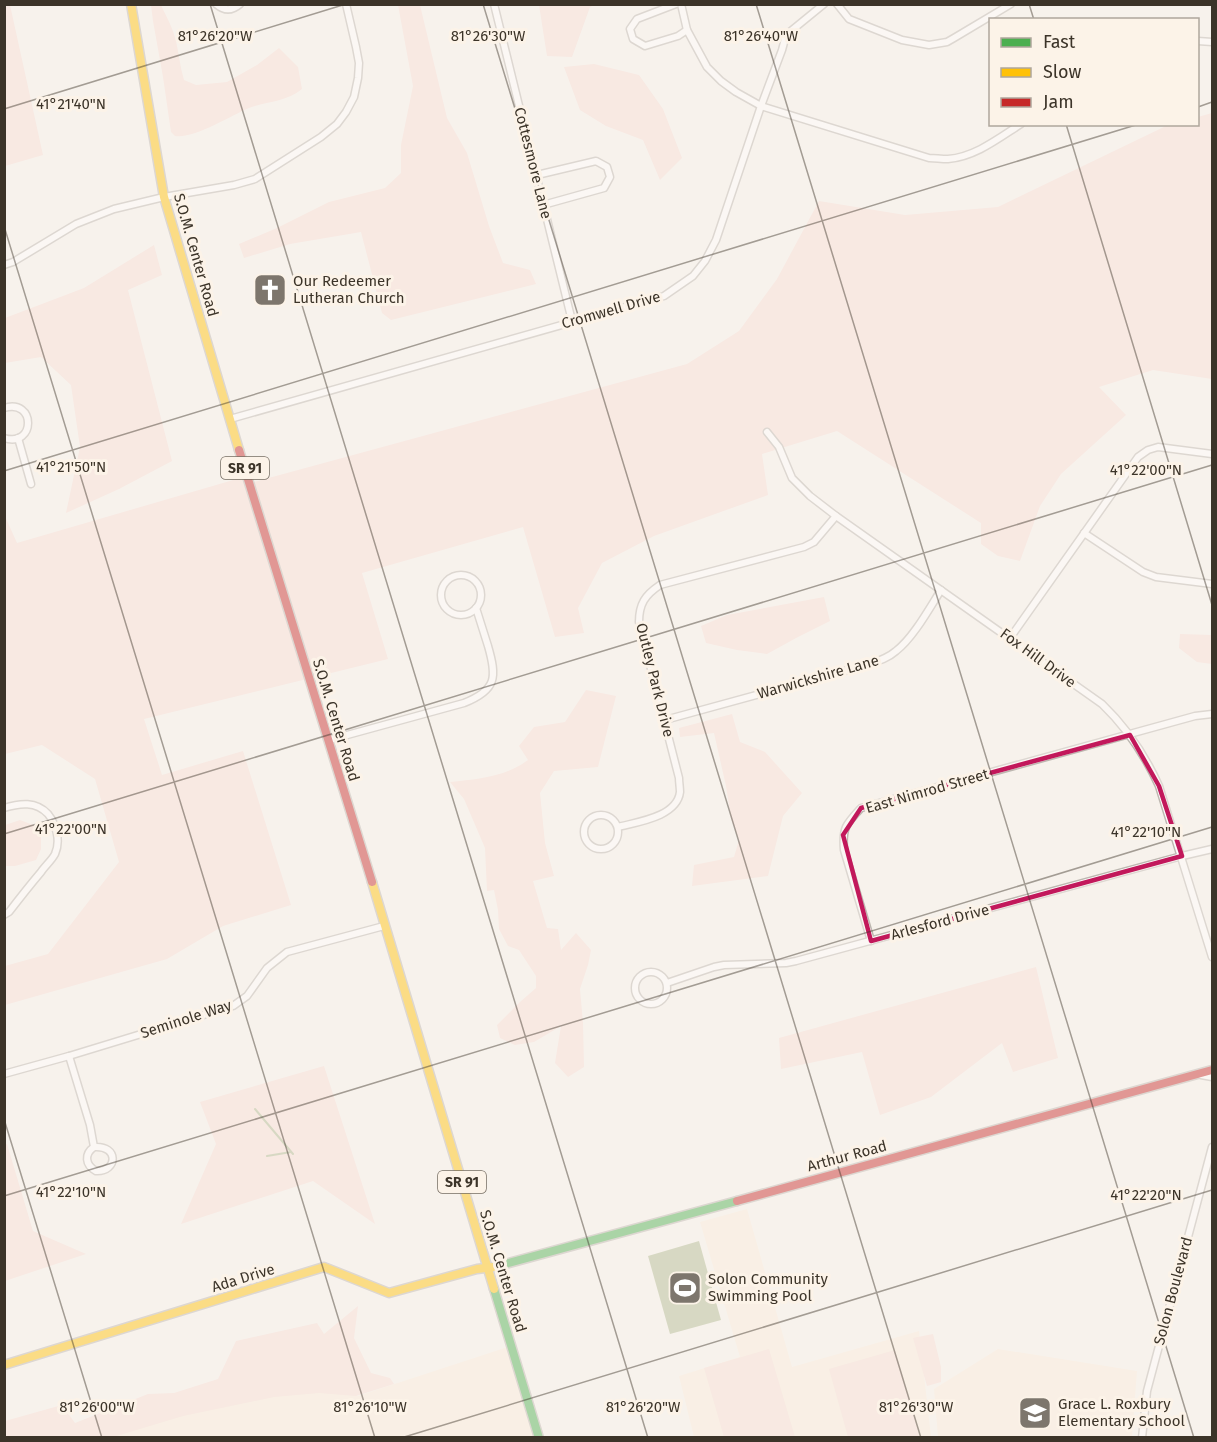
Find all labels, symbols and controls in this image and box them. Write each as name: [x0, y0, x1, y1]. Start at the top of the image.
legend: [989, 18, 1199, 126]
text: 81°26'20"W: [178, 27, 253, 45]
text: 81°26'30"W: [451, 27, 526, 45]
text: 81°26'40"W: [724, 27, 799, 45]
text: Fast: [1043, 31, 1076, 53]
text: Slow: [1043, 61, 1082, 83]
text: Jam: [1043, 91, 1074, 113]
text: 41°21'40"N: [36, 95, 106, 113]
street label: Cottesmore Lane: [510, 105, 556, 221]
street label: S.O.M. Center Road: [170, 191, 222, 319]
church icon: Our Redeemer Lutheran Church: [252, 272, 288, 308]
place label: Our Redeemer Lutheran Church: [293, 272, 405, 307]
street label: Cromwell Drive: [559, 287, 663, 333]
road number: SR 91: [221, 457, 269, 479]
text: 41°21'50"N: [36, 458, 106, 476]
text: 41°22'00"N: [1110, 461, 1182, 479]
street label: Outley Park Drive: [632, 621, 678, 739]
street label: Fox Hill Drive: [997, 625, 1079, 691]
street label: Warwickshire Lane: [755, 651, 881, 703]
street label: S.O.M. Center Road: [309, 657, 363, 783]
street label: East Nimrod Street: [863, 765, 991, 817]
text: 41°22'00"N: [35, 820, 107, 838]
text: 41°22'10"N: [1111, 823, 1181, 841]
street label: Arlesford Drive: [889, 900, 991, 944]
street label: Seminole Way: [138, 996, 234, 1042]
street label: Arthur Road: [805, 1137, 889, 1175]
road number: SR 91: [438, 1171, 486, 1193]
text: 41°22'10"N: [36, 1183, 106, 1201]
text: 41°22'20"N: [1110, 1186, 1182, 1204]
street label: S.O.M. Center Road: [476, 1208, 530, 1334]
street label: Solon Boulevard: [1150, 1235, 1196, 1347]
street label: Ada Drive: [209, 1260, 277, 1296]
sports icon: Solon Community Swimming Pool: [667, 1270, 703, 1306]
place label: Solon Community Swimming Pool: [708, 1270, 828, 1305]
school or university icon: Grace L. Roxbury Elementary School: [1017, 1395, 1053, 1431]
place label: Grace L. Roxbury Elementary School: [1058, 1395, 1186, 1430]
text: 81°26'00"W: [59, 1398, 135, 1416]
text: 81°26'10"W: [333, 1398, 407, 1416]
text: 81°26'20"W: [606, 1398, 681, 1416]
text: 81°26'30"W: [879, 1398, 954, 1416]

